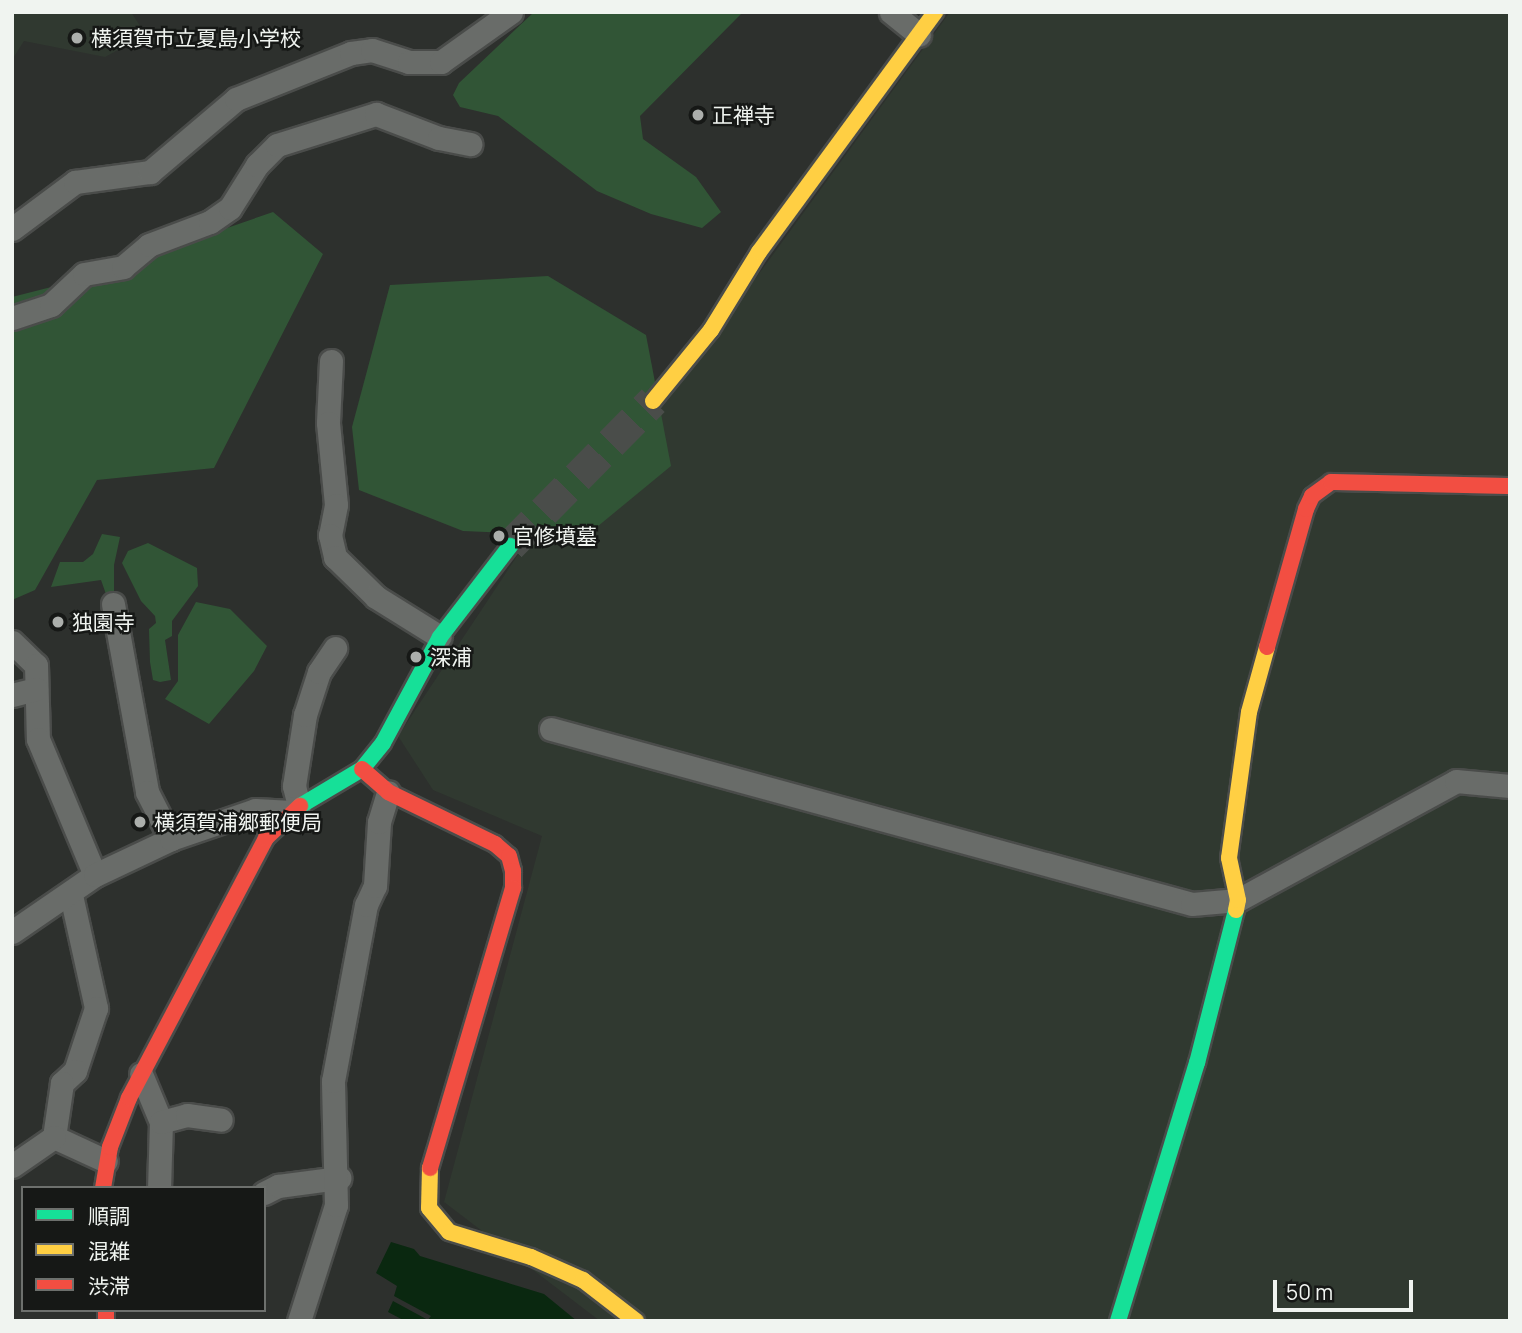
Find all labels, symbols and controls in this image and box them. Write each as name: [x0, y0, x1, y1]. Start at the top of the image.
place label: 横須賀市立夏島小学校: [91, 25, 301, 51]
marker: 横須賀市立夏島小学校: [69, 30, 85, 46]
place label: 正禅寺: [712, 102, 775, 128]
marker: 正禅寺: [690, 107, 706, 123]
place label: 官修墳墓: [513, 523, 597, 549]
marker: 官修墳墓: [491, 528, 507, 544]
place label: 独園寺: [72, 609, 135, 635]
marker: 独園寺: [50, 614, 66, 630]
place label: 深浦: [430, 644, 472, 670]
marker: 深浦: [408, 649, 424, 665]
place label: 横須賀浦郷郵便局: [154, 809, 322, 835]
marker: 横須賀浦郷郵便局: [132, 814, 148, 830]
legend: [21, 1186, 266, 1312]
text: 順調: [88, 1202, 130, 1230]
text: 混雑: [88, 1237, 130, 1265]
scale bar: [1277, 1266, 1417, 1310]
text: 渋滞: [88, 1272, 130, 1300]
text: 50 m: [1286, 1278, 1333, 1306]

